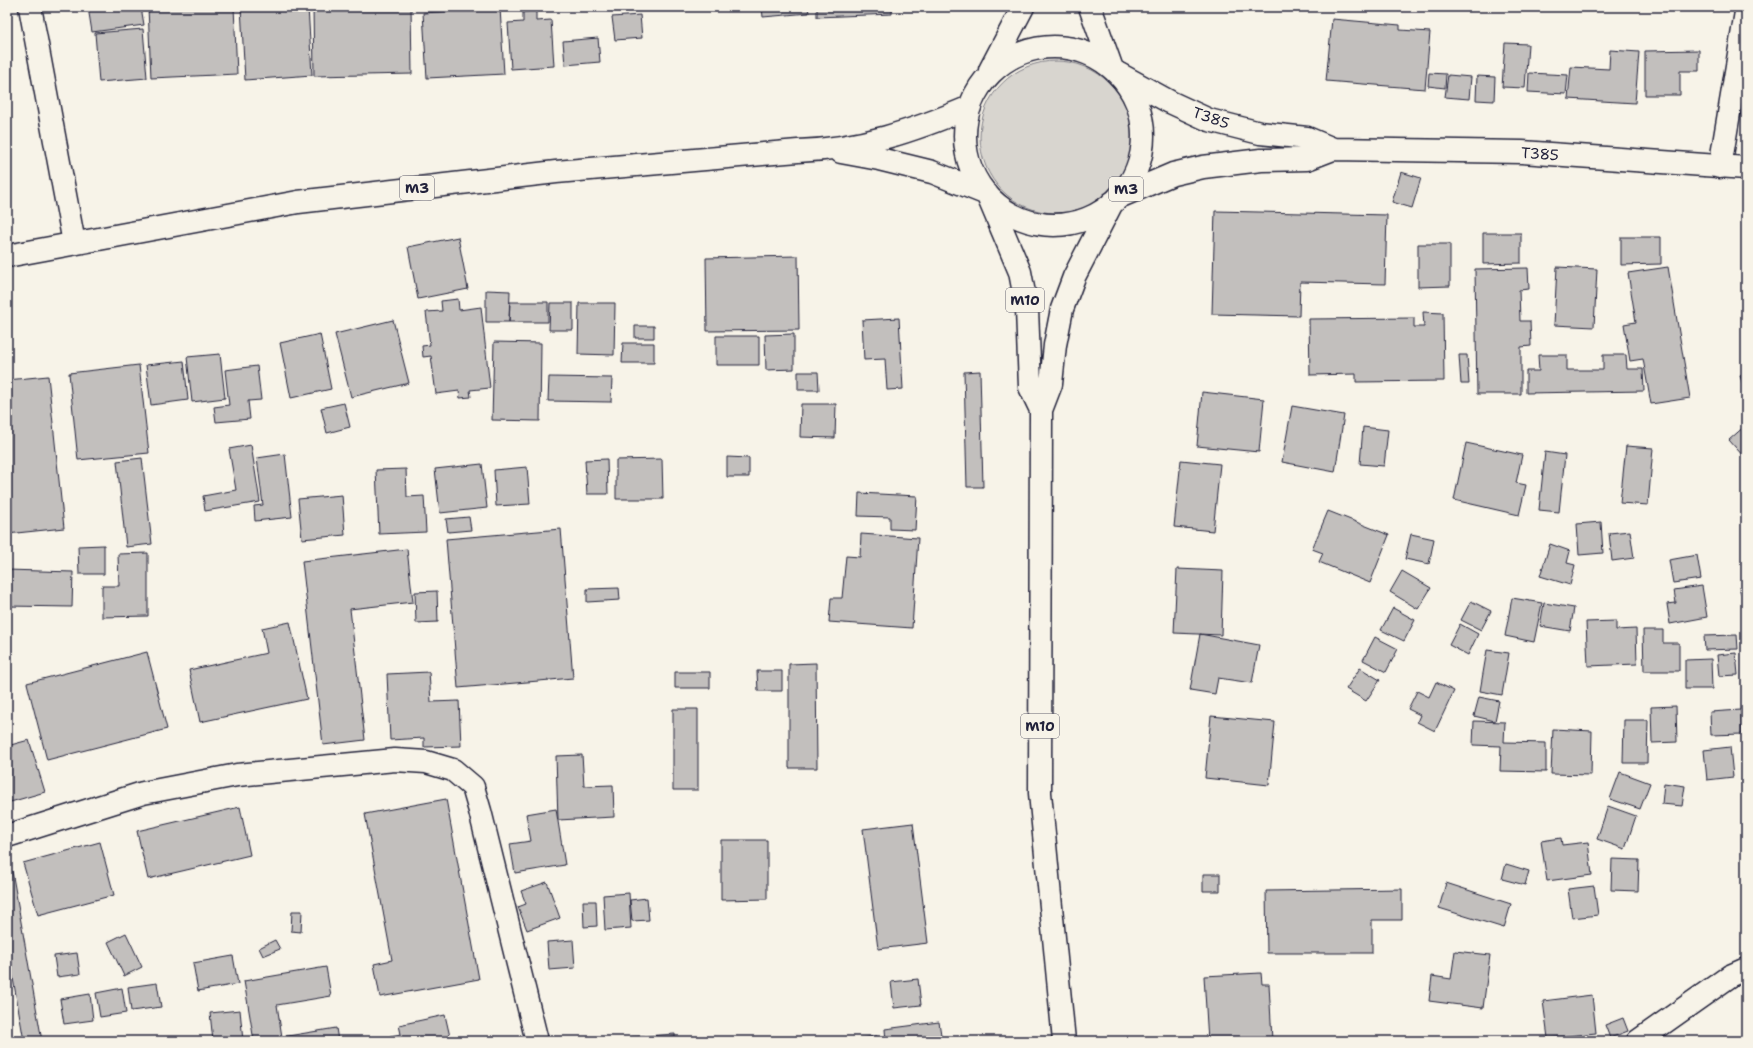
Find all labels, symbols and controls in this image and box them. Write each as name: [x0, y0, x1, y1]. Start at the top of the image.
street label: T385: [1190, 102, 1232, 134]
street label: T385: [1520, 143, 1560, 165]
road number: M3: [400, 176, 434, 200]
road number: M3: [1109, 177, 1143, 201]
road number: M10: [1006, 288, 1044, 312]
road number: M10: [1021, 714, 1059, 738]

